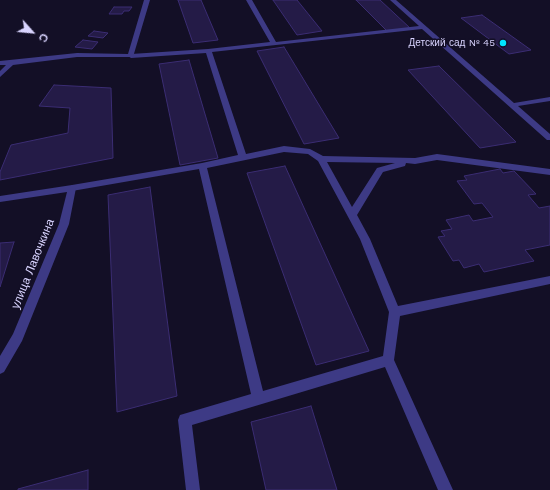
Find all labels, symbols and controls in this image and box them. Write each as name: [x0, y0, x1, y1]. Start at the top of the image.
north arrow: [12, 12, 52, 52]
text: С: [36, 31, 51, 44]
place label: Детский сад № 45: [408, 37, 495, 49]
marker: Детский сад № 45: [498, 38, 508, 48]
street label: улица Лавочкина: [8, 217, 58, 311]

